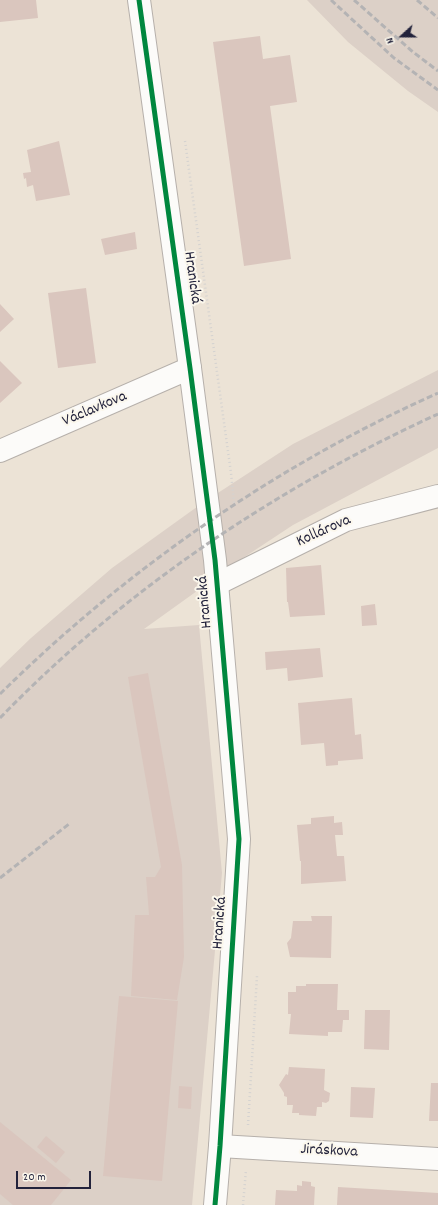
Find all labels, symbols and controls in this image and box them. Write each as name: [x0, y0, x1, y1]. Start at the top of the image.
north arrow: [382, 16, 422, 56]
text: N: [382, 35, 399, 46]
street label: Hranická: [178, 250, 204, 306]
street label: Václavkova: [60, 388, 130, 432]
street label: Kollárova: [294, 512, 354, 552]
street label: Hranická: [194, 575, 218, 629]
street label: Hranická: [210, 896, 232, 950]
street label: Jiráskova: [300, 1141, 358, 1163]
scale bar: [18, 1163, 93, 1189]
text: 20 m: [23, 1169, 46, 1186]

